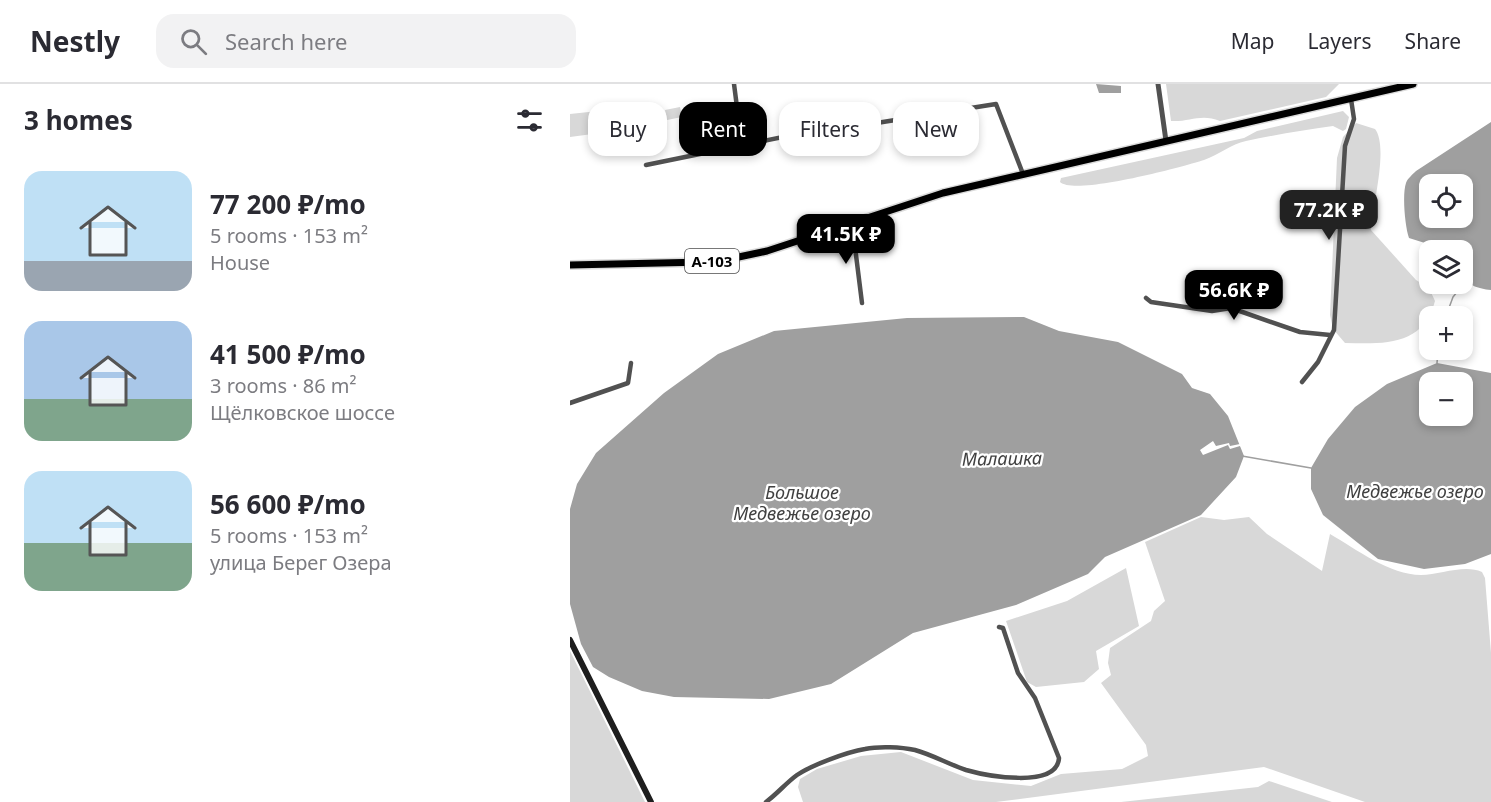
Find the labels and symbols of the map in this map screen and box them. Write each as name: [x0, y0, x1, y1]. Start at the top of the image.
pin: 77.2K ₽: [1274, 190, 1384, 241]
pin: 41.5K ₽: [791, 214, 901, 265]
road number: А-103: [685, 249, 739, 273]
pin: 56.6K ₽: [1179, 270, 1289, 321]
water label: Малашка: [962, 445, 1042, 471]
water label: Медвежье озеро: [1346, 479, 1484, 503]
water label: Большое Медвежье озеро: [733, 480, 871, 525]

